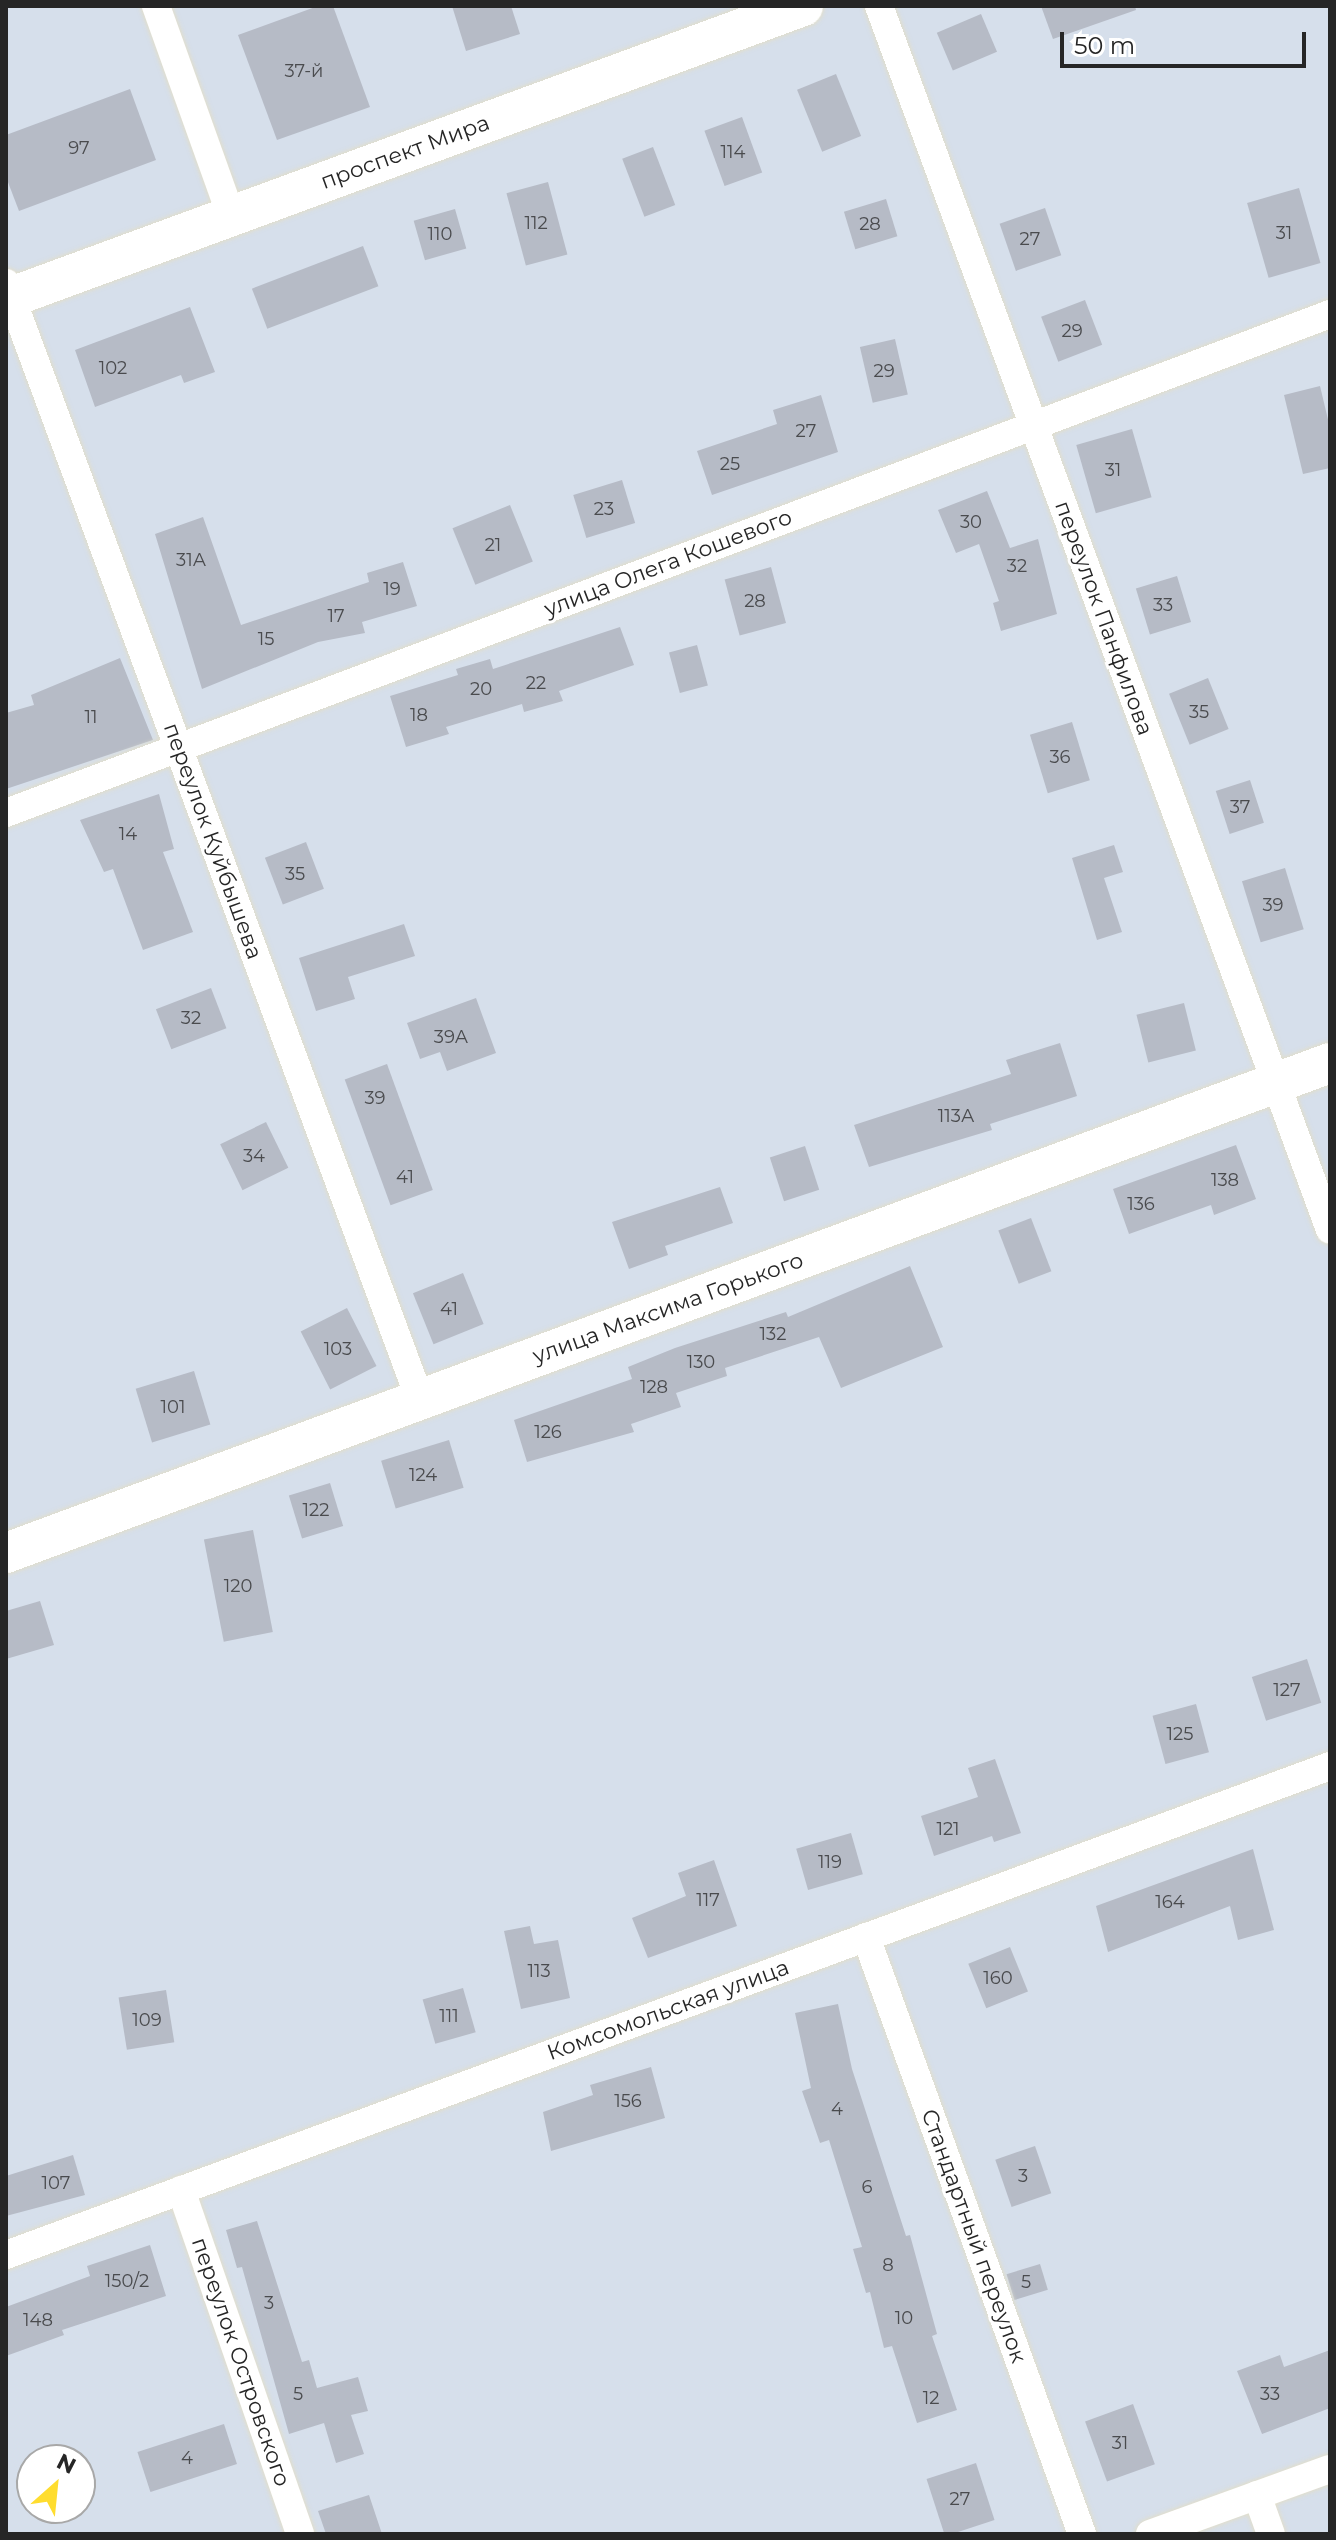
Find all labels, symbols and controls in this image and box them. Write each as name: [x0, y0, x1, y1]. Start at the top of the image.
scale bar: [1064, 16, 1310, 66]
text: 50 m: [1074, 31, 1135, 60]
house number: 37-й: [285, 60, 323, 82]
street label: проспект Мира: [317, 109, 493, 195]
house number: 97: [68, 137, 90, 159]
house number: 114: [721, 141, 745, 163]
house number: 112: [524, 212, 548, 234]
house number: 28: [859, 213, 881, 235]
house number: 31: [1276, 222, 1292, 244]
house number: 110: [428, 223, 452, 245]
house number: 27: [1020, 228, 1040, 250]
house number: 29: [1061, 320, 1083, 342]
house number: 102: [99, 357, 127, 379]
house number: 29: [873, 360, 895, 382]
house number: 27: [796, 420, 816, 442]
house number: 25: [720, 453, 740, 475]
house number: 31: [1105, 459, 1121, 481]
street label: переулок Панфилова: [1049, 497, 1159, 739]
house number: 23: [594, 498, 614, 520]
street label: улица Олега Кошевого: [540, 503, 796, 623]
house number: 30: [960, 511, 982, 533]
house number: 21: [485, 534, 501, 556]
house number: 31А: [176, 549, 206, 571]
house number: 32: [1007, 555, 1027, 577]
house number: 19: [383, 578, 401, 600]
house number: 28: [744, 590, 766, 612]
house number: 33: [1153, 594, 1173, 616]
house number: 17: [327, 605, 345, 627]
house number: 15: [258, 628, 274, 650]
house number: 22: [526, 672, 546, 694]
house number: 20: [470, 678, 492, 700]
house number: 35: [1189, 701, 1209, 723]
house number: 18: [410, 704, 428, 726]
house number: 11: [85, 706, 97, 728]
street label: переулок Куйбышева: [158, 719, 268, 963]
house number: 36: [1049, 746, 1071, 768]
house number: 37: [1230, 796, 1250, 818]
house number: 14: [119, 823, 137, 845]
house number: 35: [285, 863, 305, 885]
house number: 39: [1262, 894, 1284, 916]
house number: 32: [181, 1007, 201, 1029]
house number: 39А: [434, 1026, 468, 1048]
house number: 39: [364, 1087, 386, 1109]
house number: 113А: [938, 1105, 974, 1127]
house number: 34: [243, 1145, 265, 1167]
house number: 41: [396, 1166, 414, 1188]
house number: 138: [1211, 1169, 1239, 1191]
house number: 136: [1127, 1193, 1155, 1215]
street label: улица Максима Горького: [529, 1247, 807, 1369]
house number: 41: [440, 1298, 458, 1320]
house number: 132: [760, 1323, 786, 1345]
house number: 103: [324, 1338, 352, 1360]
house number: 130: [687, 1351, 715, 1373]
house number: 128: [640, 1376, 668, 1398]
house number: 101: [161, 1396, 185, 1418]
house number: 126: [534, 1421, 562, 1443]
house number: 124: [409, 1464, 437, 1486]
house number: 122: [303, 1499, 329, 1521]
house number: 120: [224, 1575, 252, 1597]
house number: 127: [1273, 1679, 1301, 1701]
house number: 125: [1167, 1723, 1193, 1745]
house number: 121: [936, 1818, 960, 1840]
house number: 119: [818, 1851, 842, 1873]
house number: 117: [696, 1889, 720, 1911]
house number: 164: [1155, 1891, 1185, 1913]
street label: Комсомольская улица: [543, 1954, 793, 2066]
house number: 113: [527, 1960, 551, 1982]
house number: 160: [983, 1967, 1013, 1989]
house number: 111: [439, 2005, 459, 2027]
house number: 109: [132, 2009, 162, 2031]
house number: 156: [614, 2090, 642, 2112]
house number: 4: [831, 2098, 843, 2120]
street label: Стандартный переулок: [916, 2106, 1032, 2366]
house number: 3: [1018, 2165, 1028, 2187]
house number: 107: [42, 2172, 70, 2194]
house number: 6: [862, 2176, 872, 2198]
street label: переулок Островского: [186, 2234, 296, 2490]
house number: 8: [882, 2254, 894, 2276]
house number: 150/2: [105, 2270, 149, 2292]
house number: 5: [1021, 2271, 1031, 2293]
house number: 3: [264, 2292, 274, 2314]
house number: 10: [895, 2307, 913, 2329]
house number: 148: [23, 2309, 53, 2331]
house number: 5: [293, 2383, 303, 2405]
house number: 33: [1260, 2383, 1280, 2405]
house number: 12: [923, 2387, 939, 2409]
house number: 31: [1112, 2432, 1128, 2454]
north arrow: [16, 2444, 96, 2524]
house number: 4: [181, 2447, 193, 2469]
text: N: [52, 2448, 80, 2480]
house number: 27: [950, 2488, 970, 2510]

